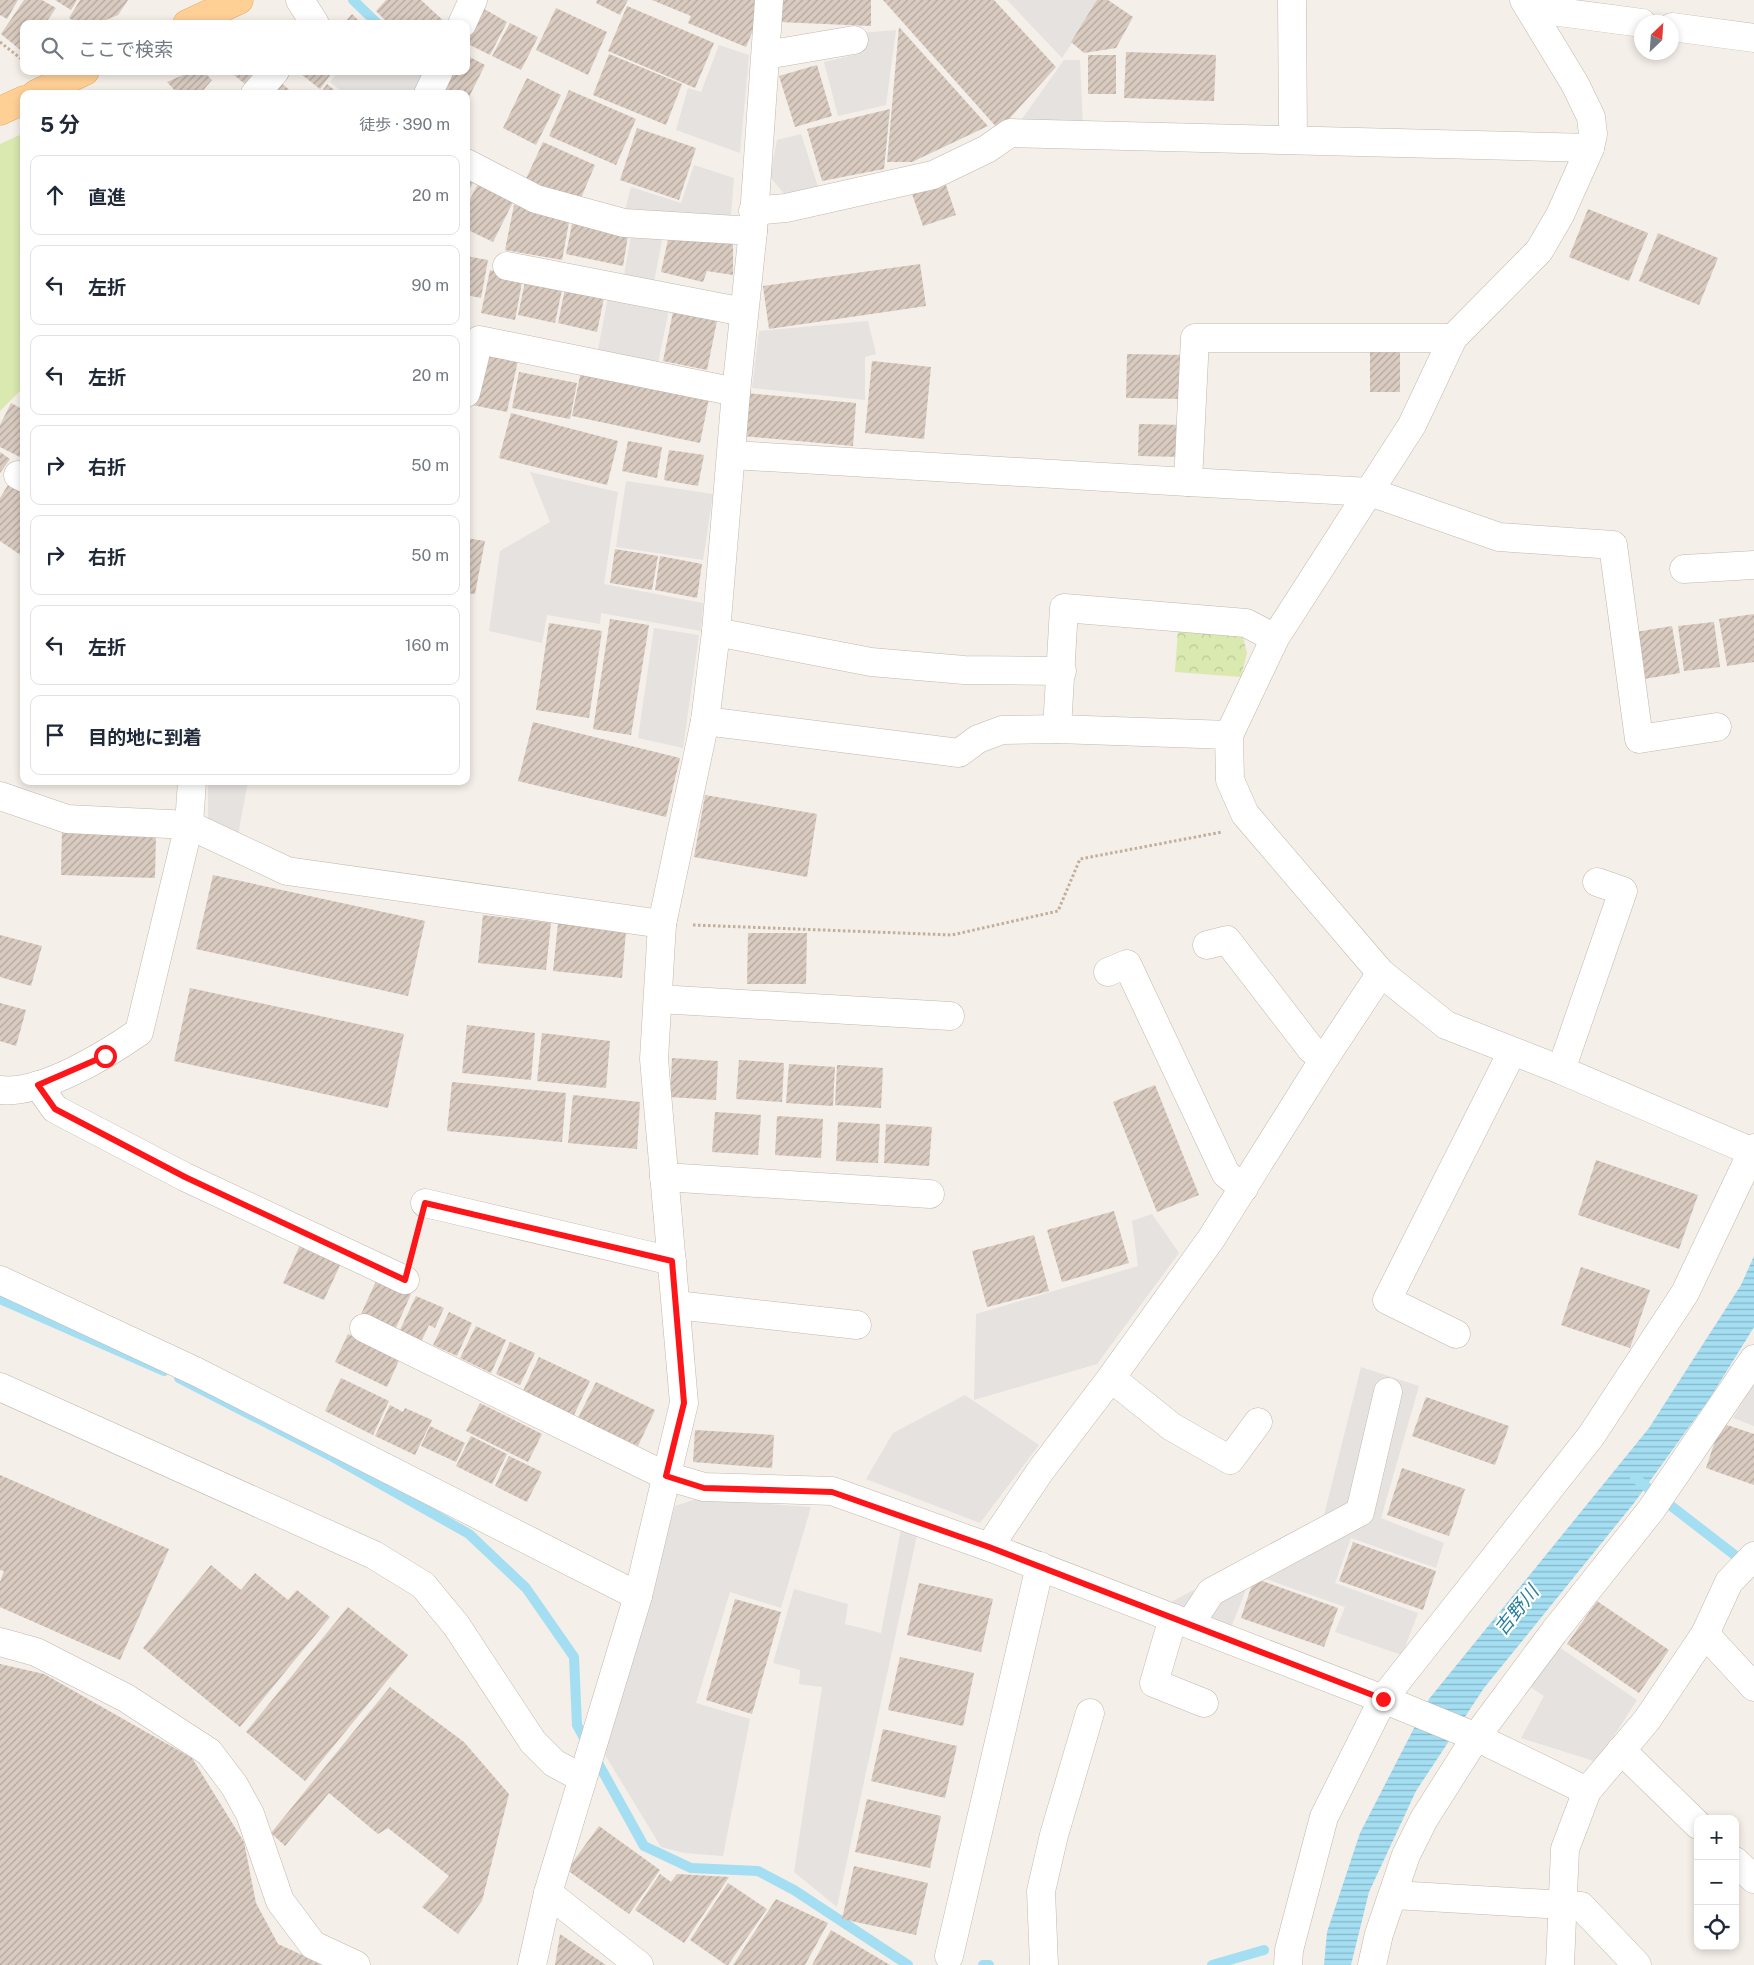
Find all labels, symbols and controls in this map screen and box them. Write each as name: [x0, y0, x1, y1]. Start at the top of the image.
north arrow: [1634, 15, 1679, 60]
search box: [20, 20, 470, 75]
icon: search: [38, 34, 66, 62]
text: ここで検索: [78, 38, 173, 60]
text: 5 分: [40, 112, 80, 137]
text: 徒歩 · 390 m: [359, 115, 450, 134]
icon: ahead: [41, 181, 69, 209]
text: 直進: [88, 186, 126, 208]
text: 20 m: [412, 186, 449, 205]
icon: left: [41, 271, 69, 299]
text: 左折: [88, 276, 126, 298]
text: 90 m: [412, 276, 449, 295]
icon: left: [41, 361, 69, 389]
text: 左折: [88, 366, 126, 388]
text: 20 m: [412, 366, 449, 385]
icon: right: [41, 451, 69, 479]
text: 右折: [88, 456, 126, 478]
text: 50 m: [411, 456, 449, 475]
icon: right: [41, 541, 69, 569]
text: 右折: [88, 546, 126, 568]
text: 50 m: [411, 546, 449, 565]
icon: left: [41, 631, 69, 659]
text: 左折: [88, 636, 126, 658]
text: 160 m: [405, 636, 449, 655]
icon: arrive: [41, 721, 69, 749]
text: 目的地に到着: [88, 726, 202, 748]
route start: [94, 1045, 117, 1068]
water label: 吉野川: [1490, 1579, 1544, 1639]
route end: [1372, 1688, 1395, 1711]
map controls: [1694, 1815, 1739, 1950]
button: +: [1694, 1815, 1739, 1860]
button: −: [1694, 1860, 1739, 1905]
button: locate: [1694, 1905, 1739, 1950]

